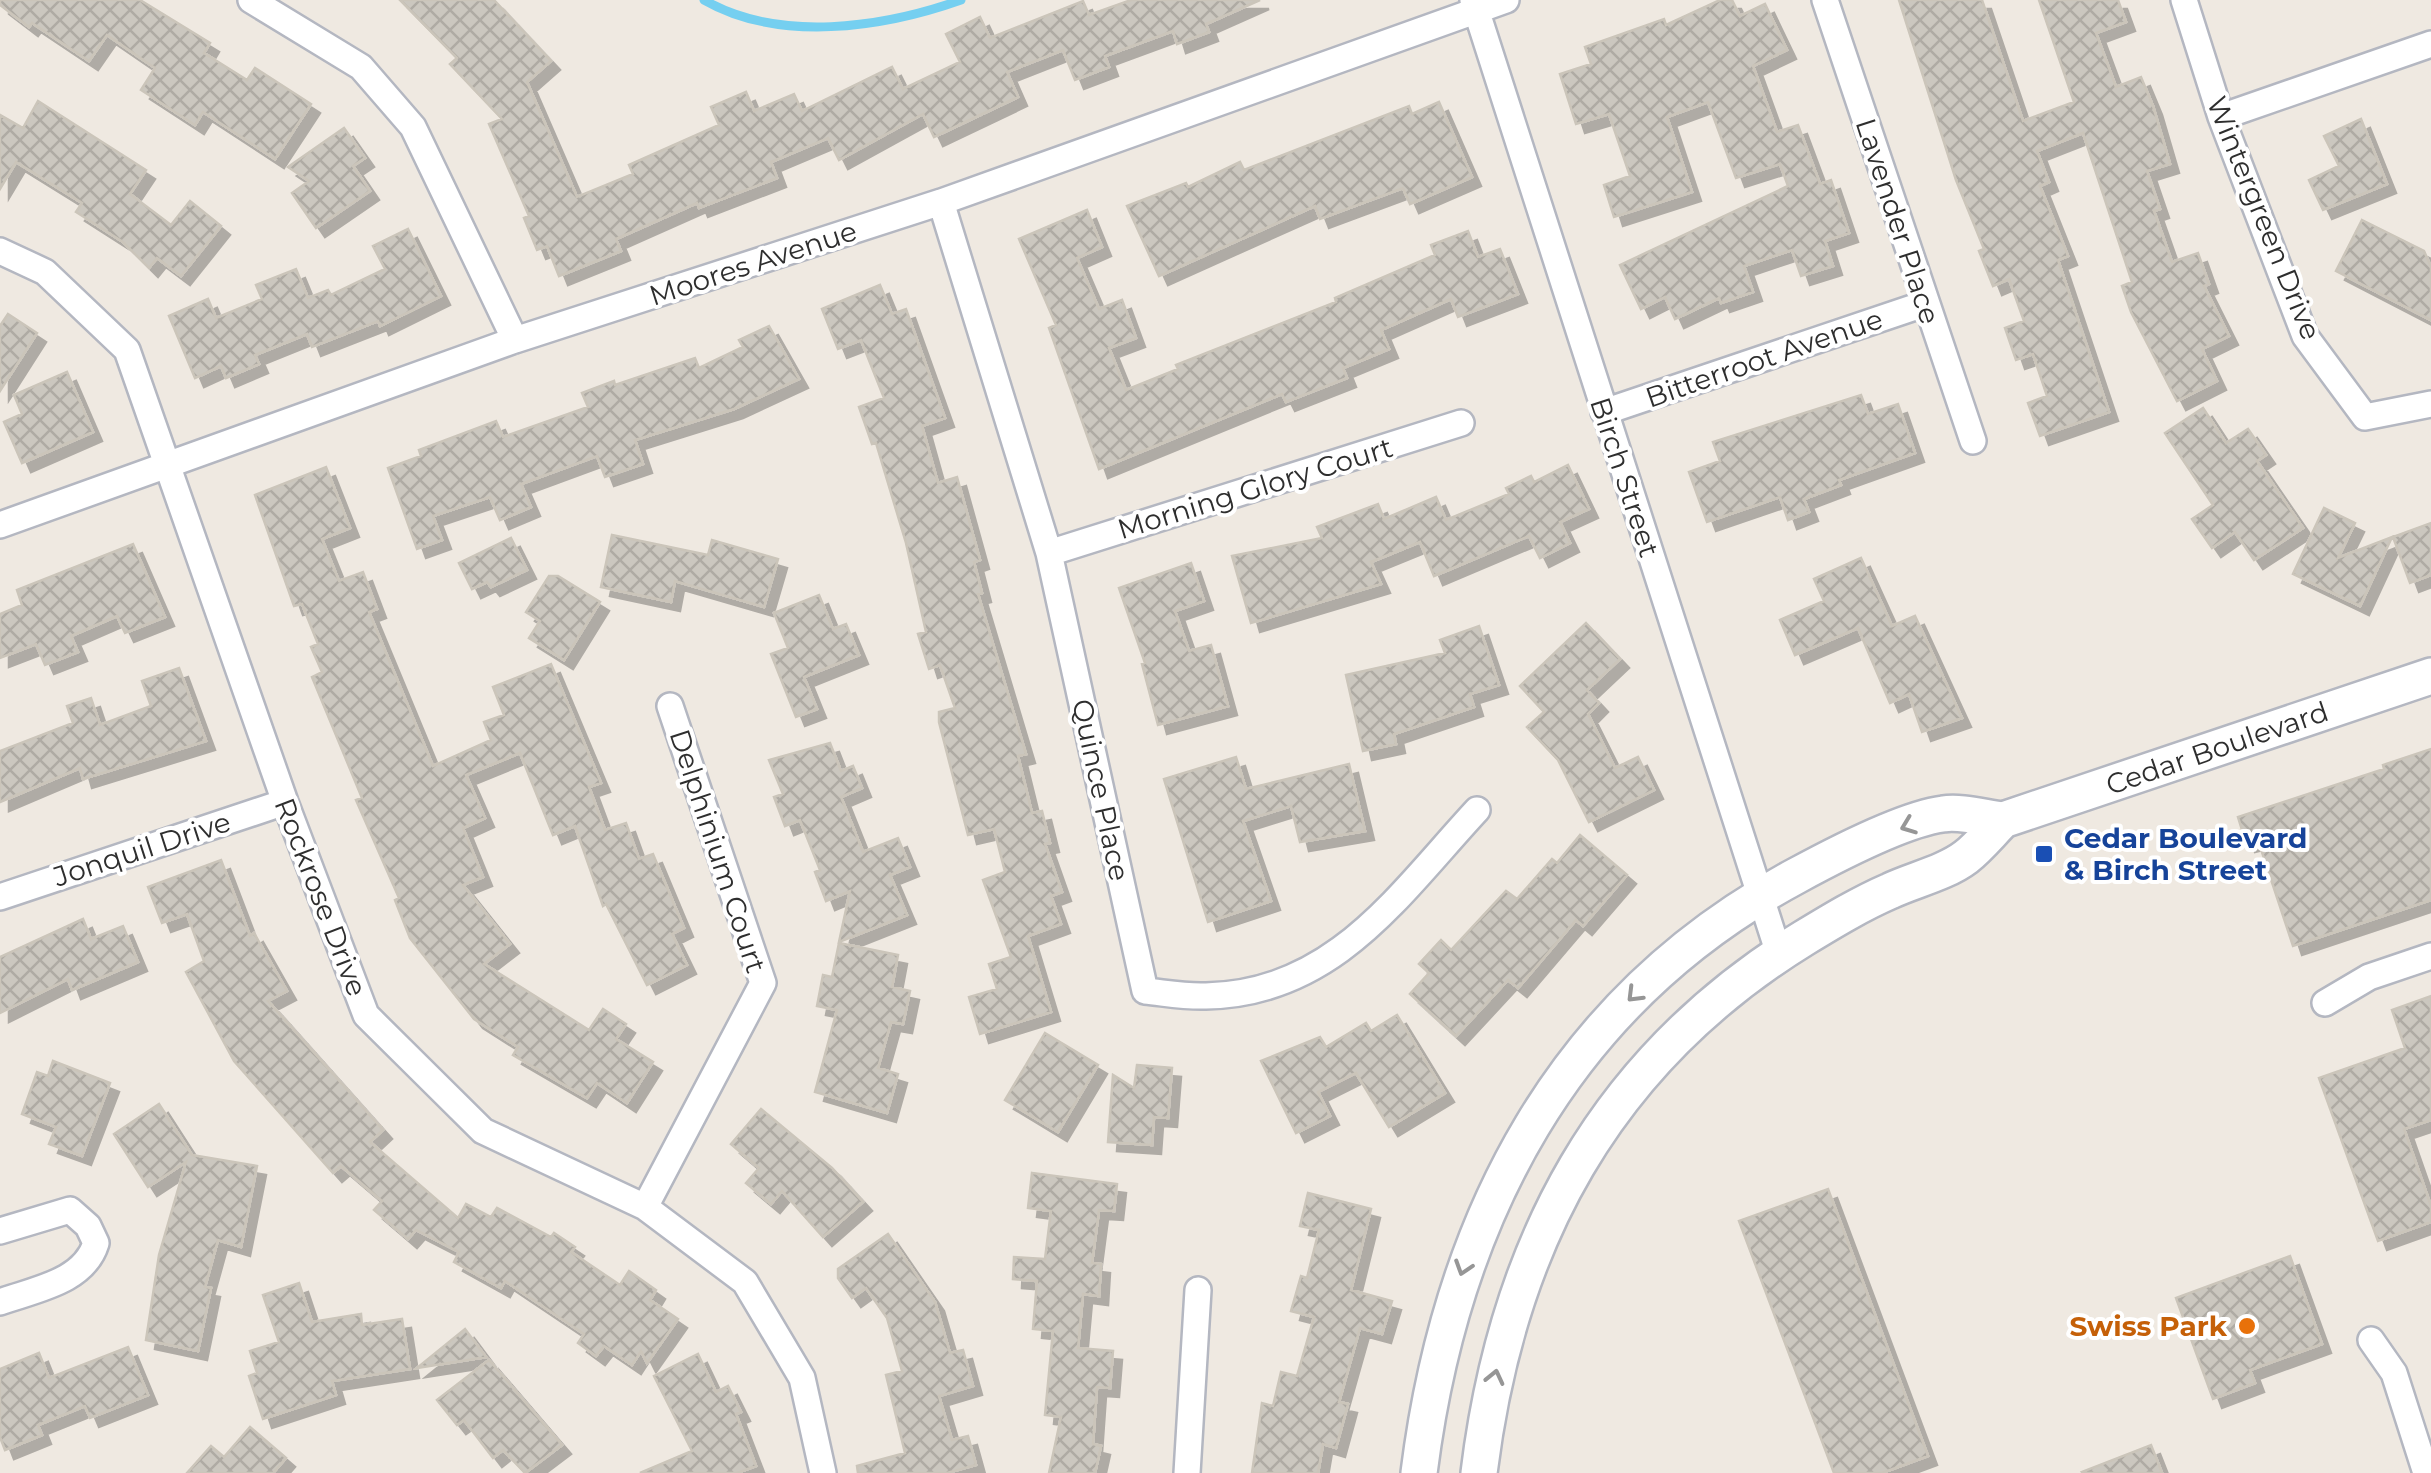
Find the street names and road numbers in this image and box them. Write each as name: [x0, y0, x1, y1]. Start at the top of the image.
street label: Wintergreen Drive: [2200, 91, 2328, 345]
street label: Lavender Place: [1849, 114, 1947, 328]
street label: Moores Avenue: [645, 213, 861, 313]
street label: Bitterroot Avenue: [1641, 301, 1887, 415]
street label: Birch Street: [1583, 393, 1667, 561]
street label: Morning Glory Court: [1113, 430, 1397, 546]
street label: Cedar Boulevard: [2101, 694, 2333, 802]
street label: Quince Place: [1065, 696, 1137, 884]
street label: Delphinium Court: [663, 725, 773, 977]
street label: Rockrose Drive: [268, 793, 374, 1001]
street label: Jonquil Drive: [48, 804, 235, 894]

